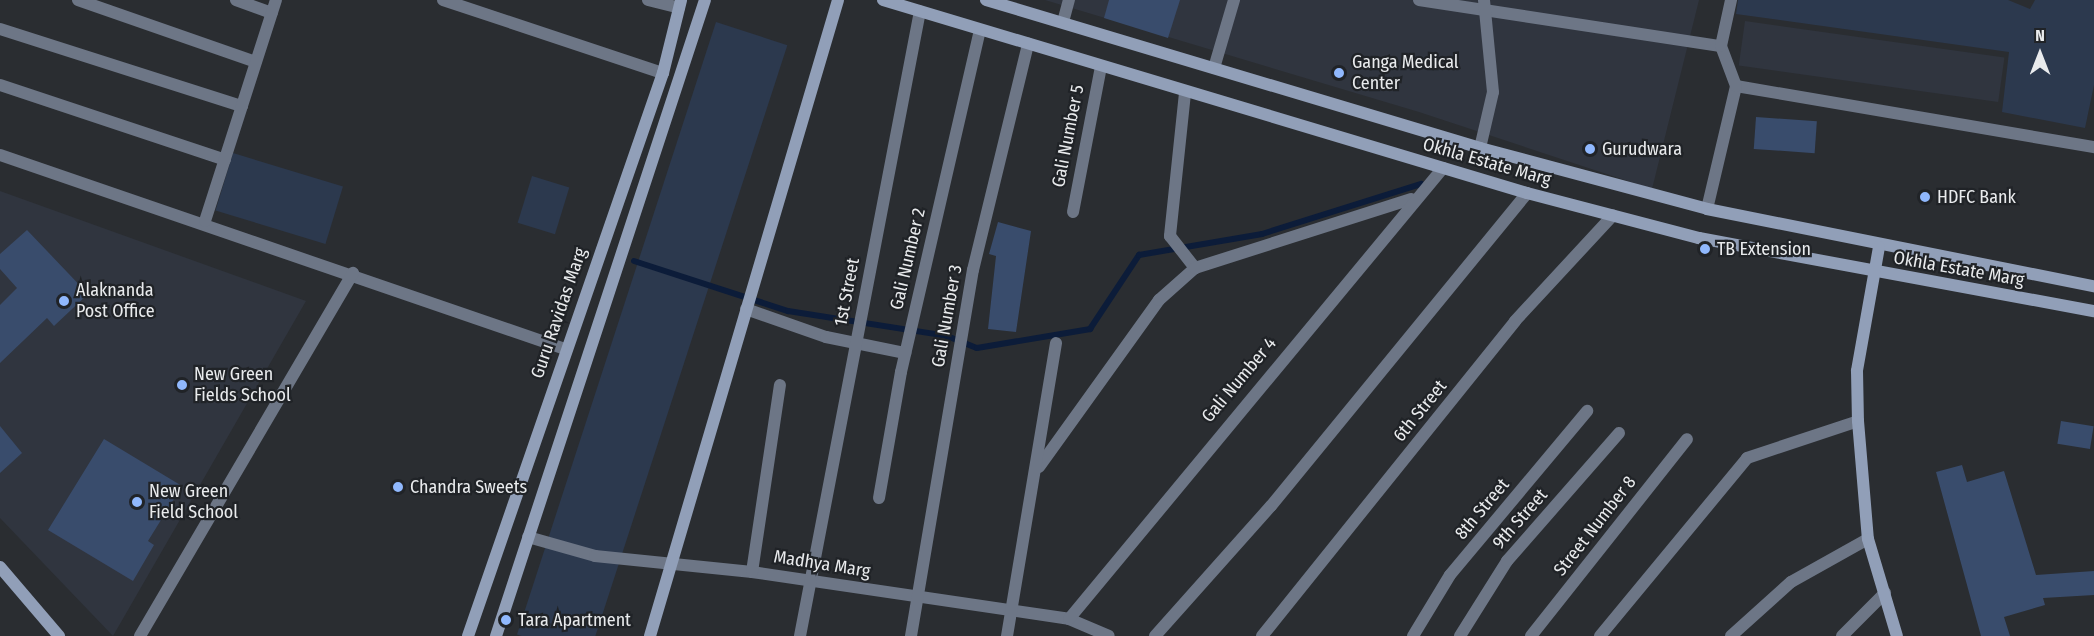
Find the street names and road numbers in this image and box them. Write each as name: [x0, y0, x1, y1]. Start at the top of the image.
street label: Gali Number 5: [1047, 83, 1089, 189]
street label: Okhla Estate Marg: [1420, 133, 1554, 191]
street label: Gali Number 2: [886, 206, 930, 312]
street label: Guru Ravidas Marg: [527, 245, 591, 381]
street label: Okhla Estate Marg: [1892, 247, 2026, 291]
street label: 1st Street: [830, 256, 864, 328]
street label: Gali Number 3: [927, 263, 967, 369]
street label: Gali Number 4: [1197, 333, 1281, 427]
street label: 6th Street: [1389, 376, 1451, 446]
street label: Street Number 8: [1549, 472, 1641, 580]
street label: 8th Street: [1450, 474, 1514, 544]
street label: 9th Street: [1488, 485, 1552, 553]
street label: Madhya Marg: [772, 546, 872, 582]

